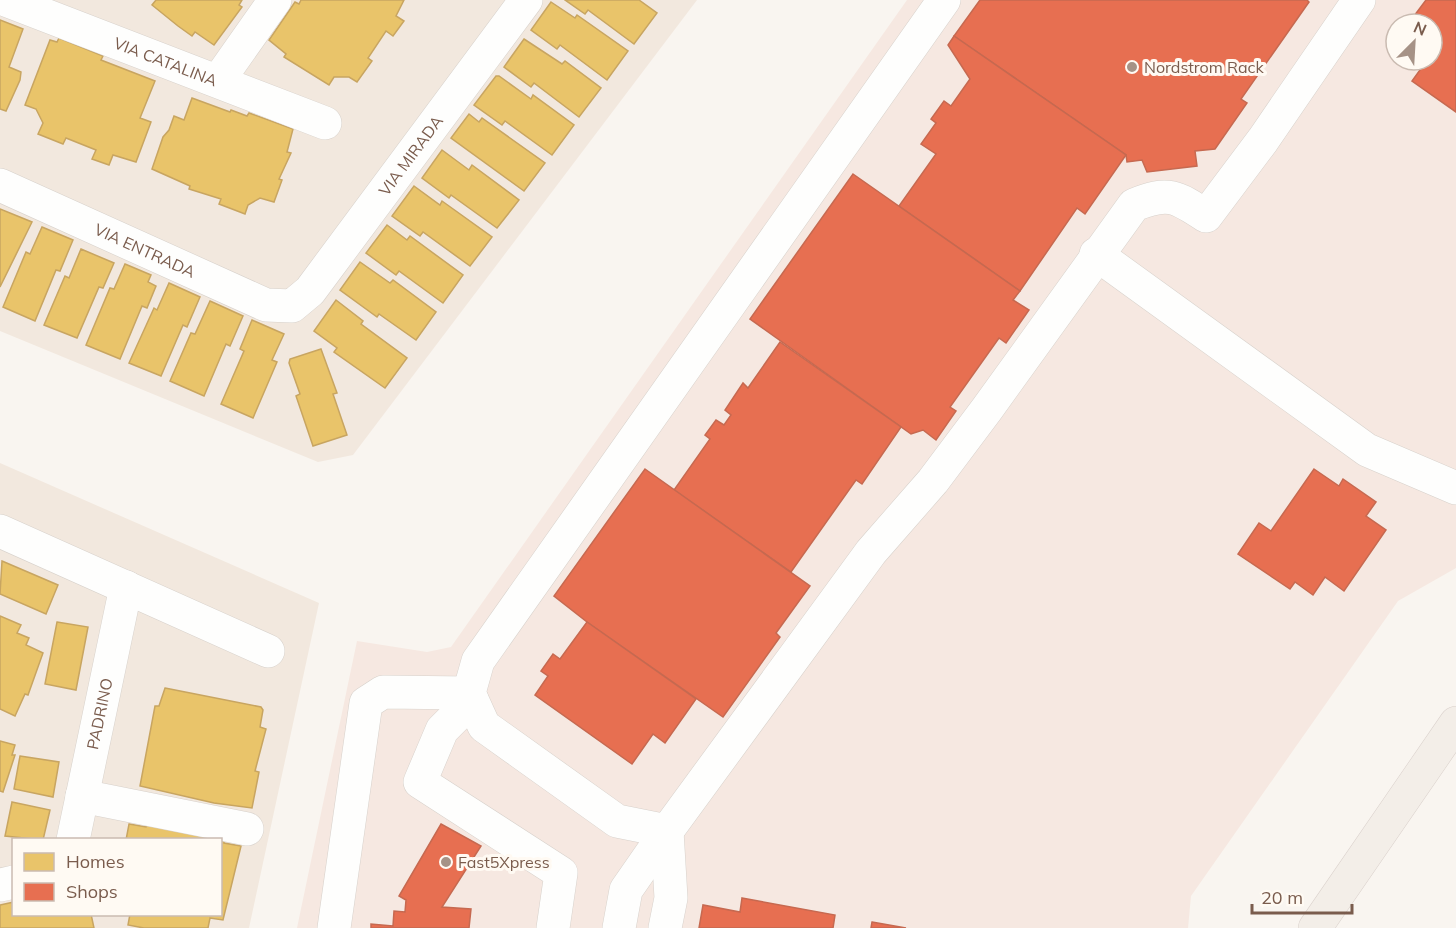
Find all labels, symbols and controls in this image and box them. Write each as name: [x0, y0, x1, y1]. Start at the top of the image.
north arrow: [1384, 12, 1444, 72]
text: N: [1411, 17, 1430, 40]
street label: VIA CATALINA: [111, 33, 220, 91]
place label: Nordstrom Rack: [1144, 57, 1264, 77]
marker: Nordstrom Rack: [1125, 60, 1139, 74]
street label: VIA MIRADA: [374, 111, 447, 200]
street label: VIA ENTRADA: [91, 219, 199, 282]
street label: PADRINO: [82, 676, 117, 751]
legend: [12, 838, 222, 916]
text: Homes: [66, 850, 125, 873]
place label: Fast5Xpress: [458, 852, 550, 872]
marker: Fast5Xpress: [439, 855, 453, 869]
scale bar: [1252, 877, 1352, 915]
text: Shops: [66, 880, 118, 903]
text: 20 m: [1261, 886, 1303, 909]

